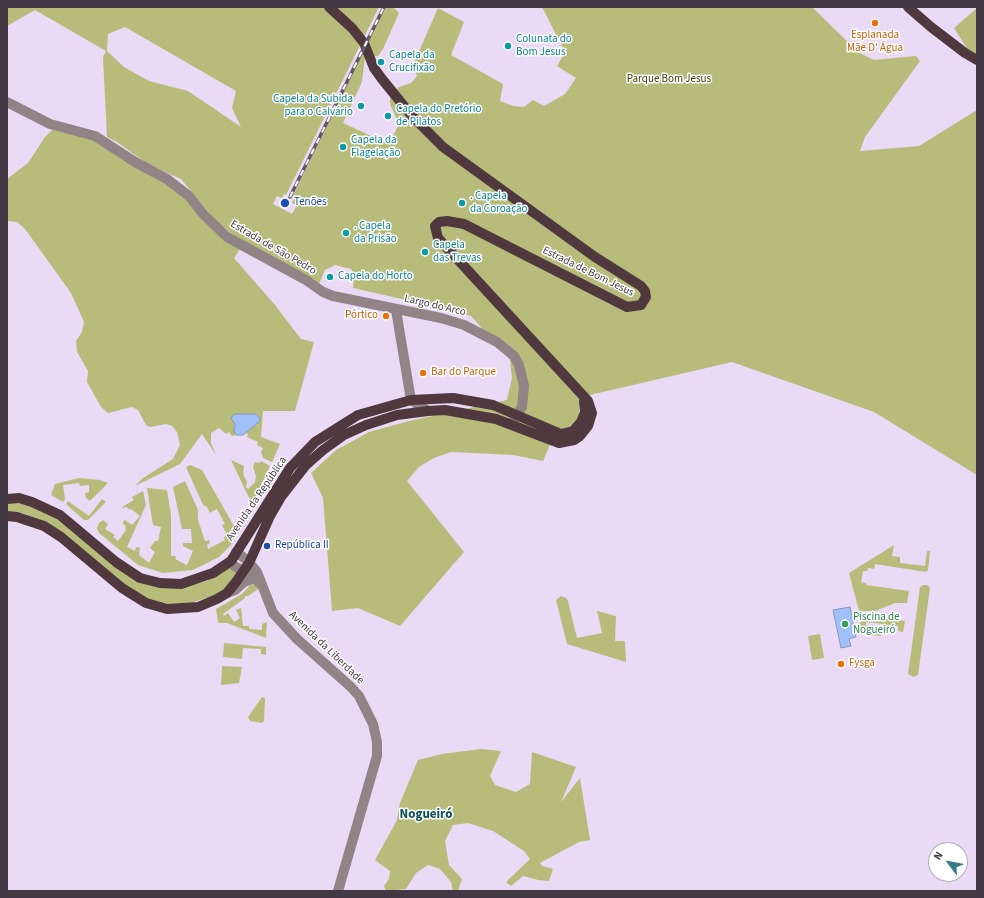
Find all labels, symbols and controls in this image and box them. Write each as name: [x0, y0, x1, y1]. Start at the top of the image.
marker: Esplanada Mãe D' Água: [870, 18, 880, 28]
place label: Esplanada Mãe D' Água: [847, 29, 903, 55]
place label: Colunata do Bom Jesus: [516, 33, 572, 59]
marker: Colunata do Bom Jesus: [503, 41, 513, 51]
place label: Capela da Crucifixão: [389, 49, 435, 75]
marker: Capela da Crucifixão: [376, 57, 386, 67]
park label: Parque Bom Jesus: [627, 73, 711, 87]
place label: Capela da Subida para o Calvário: [273, 93, 353, 119]
marker: Capela da Subida para o Calvário: [356, 101, 366, 111]
place label: Capela do Pretório de Pilatos: [396, 103, 481, 129]
marker: Capela do Pretório de Pilatos: [383, 111, 393, 121]
place label: Capela da Flagelação: [351, 134, 400, 160]
marker: Capela da Flagelação: [338, 142, 348, 152]
place label: . Capela da Coroação: [470, 190, 528, 216]
place label: Tenões: [294, 196, 327, 210]
marker: Tenões: [279, 197, 291, 209]
marker: . Capela da Coroação: [457, 198, 467, 208]
street label: Estrada de São Pedro: [228, 218, 318, 278]
place label: . Capela da Prisão: [354, 220, 397, 246]
marker: . Capela da Prisão: [341, 228, 351, 238]
place label: Capela das Trevas: [433, 239, 481, 265]
street label: Estrada de Bom Jesus: [540, 244, 636, 300]
marker: Capela das Trevas: [420, 247, 430, 257]
place label: Capela do Horto: [338, 270, 413, 284]
marker: Capela do Horto: [325, 272, 335, 282]
street label: Largo do Arco: [403, 293, 467, 319]
place label: Pórtico: [345, 309, 378, 323]
marker: Pórtico: [381, 311, 391, 321]
place label: Bar do Parque: [431, 366, 496, 380]
marker: Bar do Parque: [418, 368, 428, 378]
street label: Avenida da República: [224, 454, 290, 544]
place label: República II: [275, 539, 329, 553]
marker: República II: [262, 541, 272, 551]
street label: Avenida da Liberdade: [286, 609, 366, 687]
place label: Piscina de Nogueiró: [853, 611, 900, 637]
marker: Piscina de Nogueiró: [840, 619, 850, 629]
place label: Fysga: [849, 657, 875, 671]
marker: Fysga: [836, 659, 846, 669]
district label: Nogueiró: [400, 807, 452, 823]
north arrow: [928, 842, 968, 882]
text: N: [930, 849, 947, 863]

